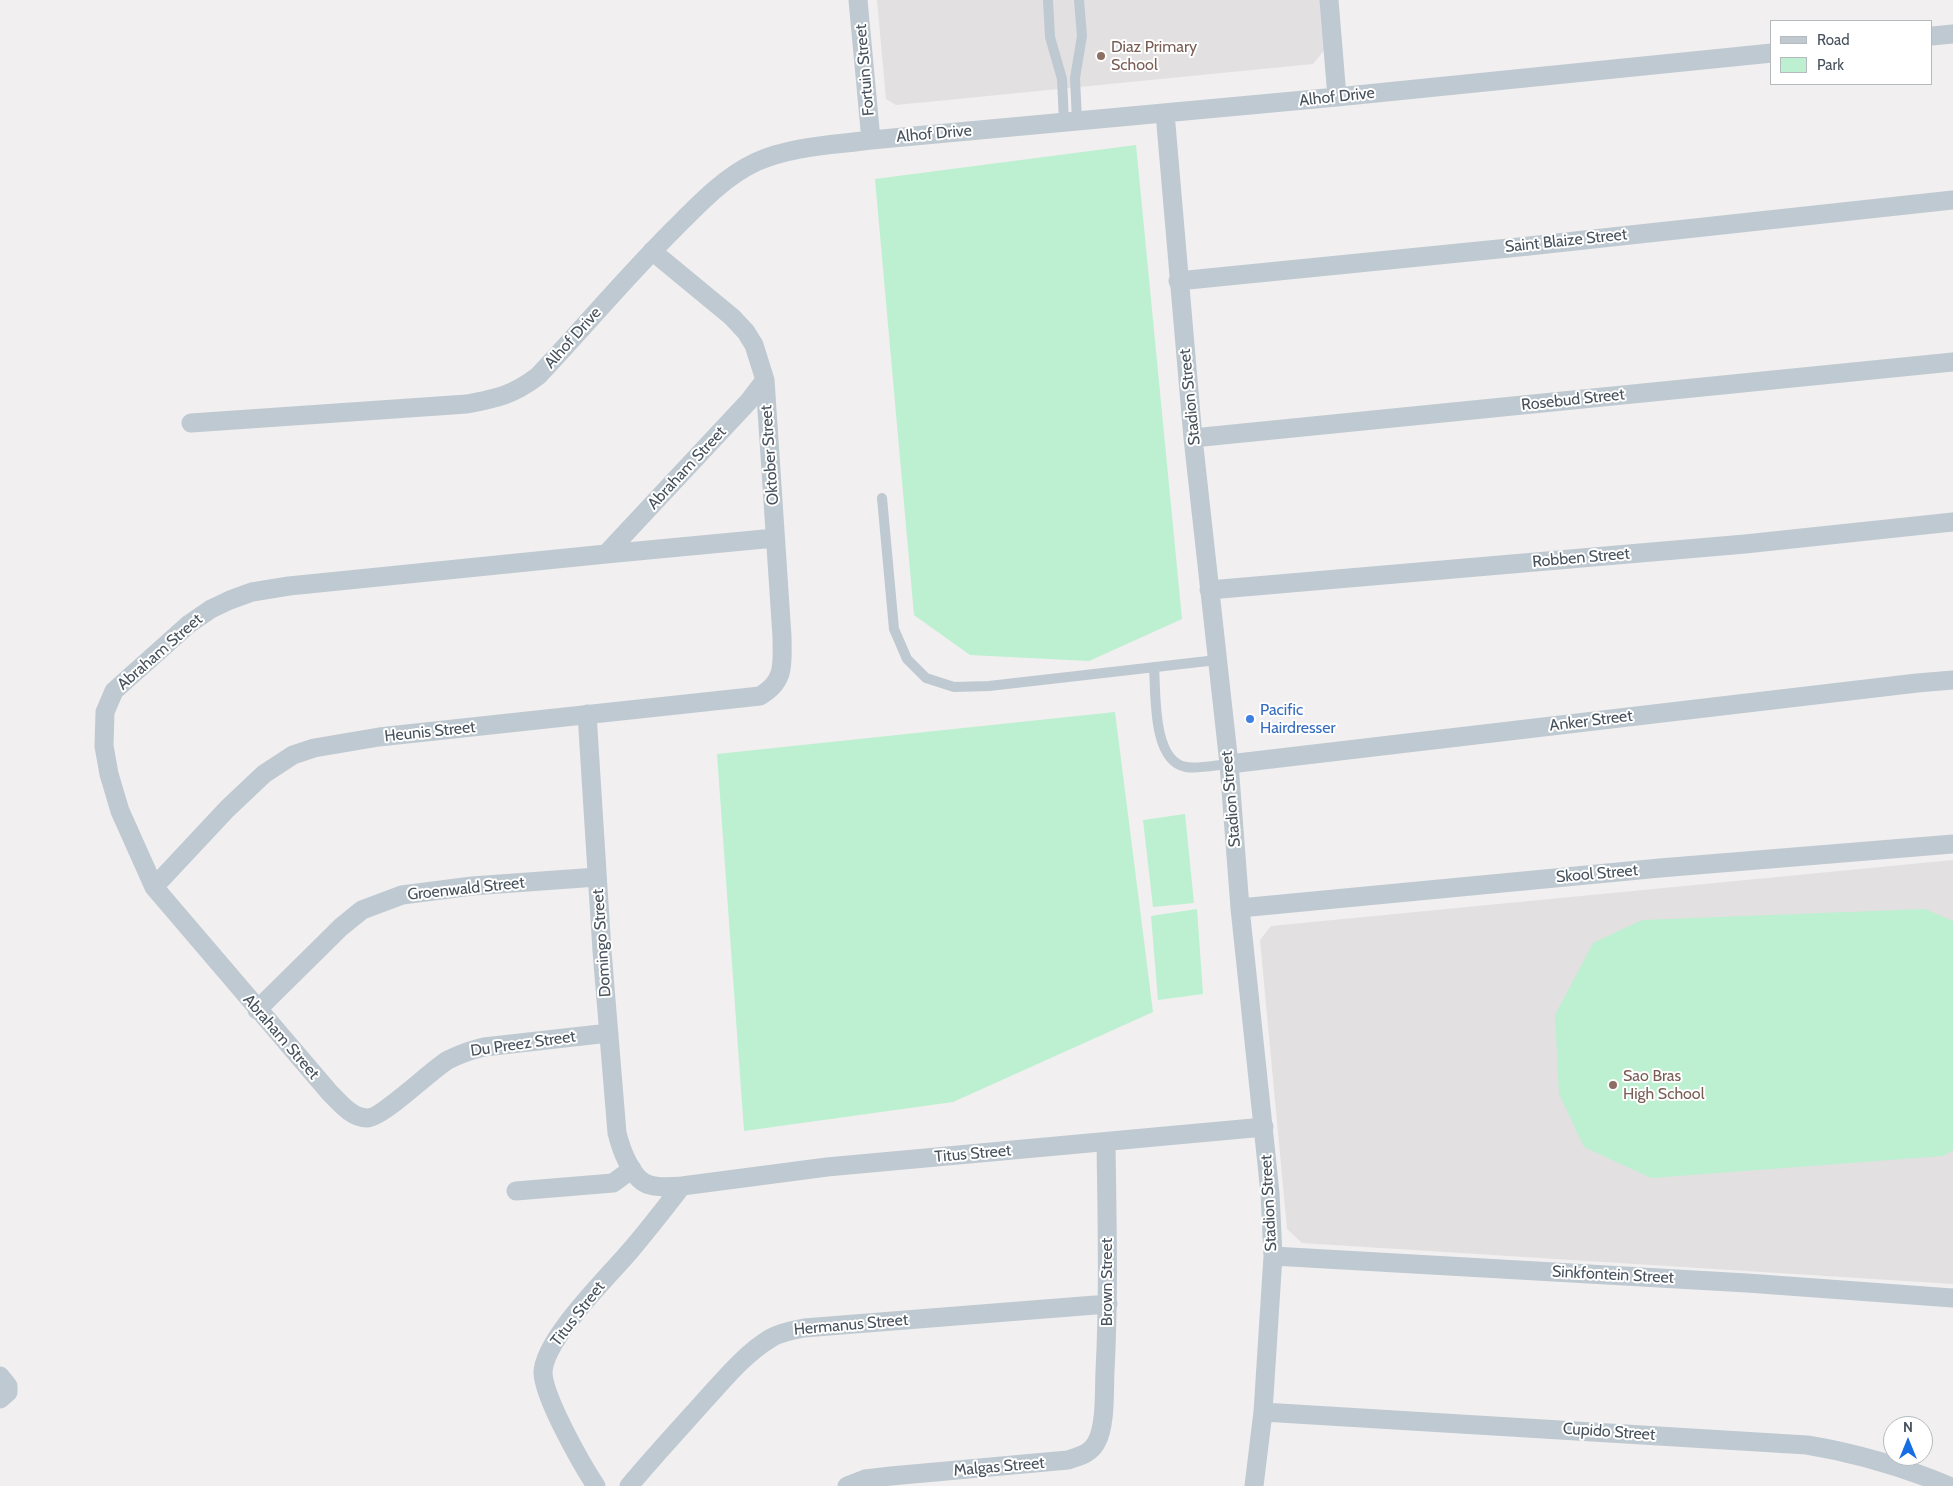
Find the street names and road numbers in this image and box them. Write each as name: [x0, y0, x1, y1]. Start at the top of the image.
street label: Fortuin Street: [851, 23, 879, 117]
street label: Alhof Drive: [1298, 83, 1376, 111]
street label: Alhof Drive: [895, 121, 973, 147]
street label: Saint Blaize Street: [1504, 225, 1628, 257]
street label: Alhof Drive: [541, 303, 605, 373]
street label: Stadion Street: [1175, 348, 1205, 446]
street label: Rosebud Street: [1520, 385, 1626, 415]
street label: Oktober Street: [757, 404, 783, 506]
street label: Abraham Street: [644, 423, 730, 513]
street label: Robben Street: [1531, 544, 1631, 572]
street label: Abraham Street: [114, 610, 206, 694]
street label: Anker Street: [1548, 706, 1634, 736]
street label: Heunis Street: [384, 718, 476, 746]
street label: Stadion Street: [1217, 750, 1245, 848]
street label: Skool Street: [1555, 861, 1639, 887]
street label: Groenwald Street: [406, 873, 526, 905]
street label: Domingo Street: [589, 888, 615, 998]
street label: Abraham Street: [239, 991, 323, 1083]
street label: Du Preez Street: [469, 1027, 577, 1061]
street label: Titus Street: [934, 1141, 1012, 1167]
street label: Stadion Street: [1257, 1154, 1281, 1252]
street label: Brown Street: [1097, 1238, 1117, 1326]
street label: Sinkfontein Street: [1552, 1262, 1674, 1288]
street label: Titus Street: [547, 1278, 609, 1350]
street label: Hermanus Street: [793, 1310, 909, 1340]
street label: Cupido Street: [1562, 1419, 1656, 1445]
street label: Malgas Street: [953, 1453, 1045, 1481]

